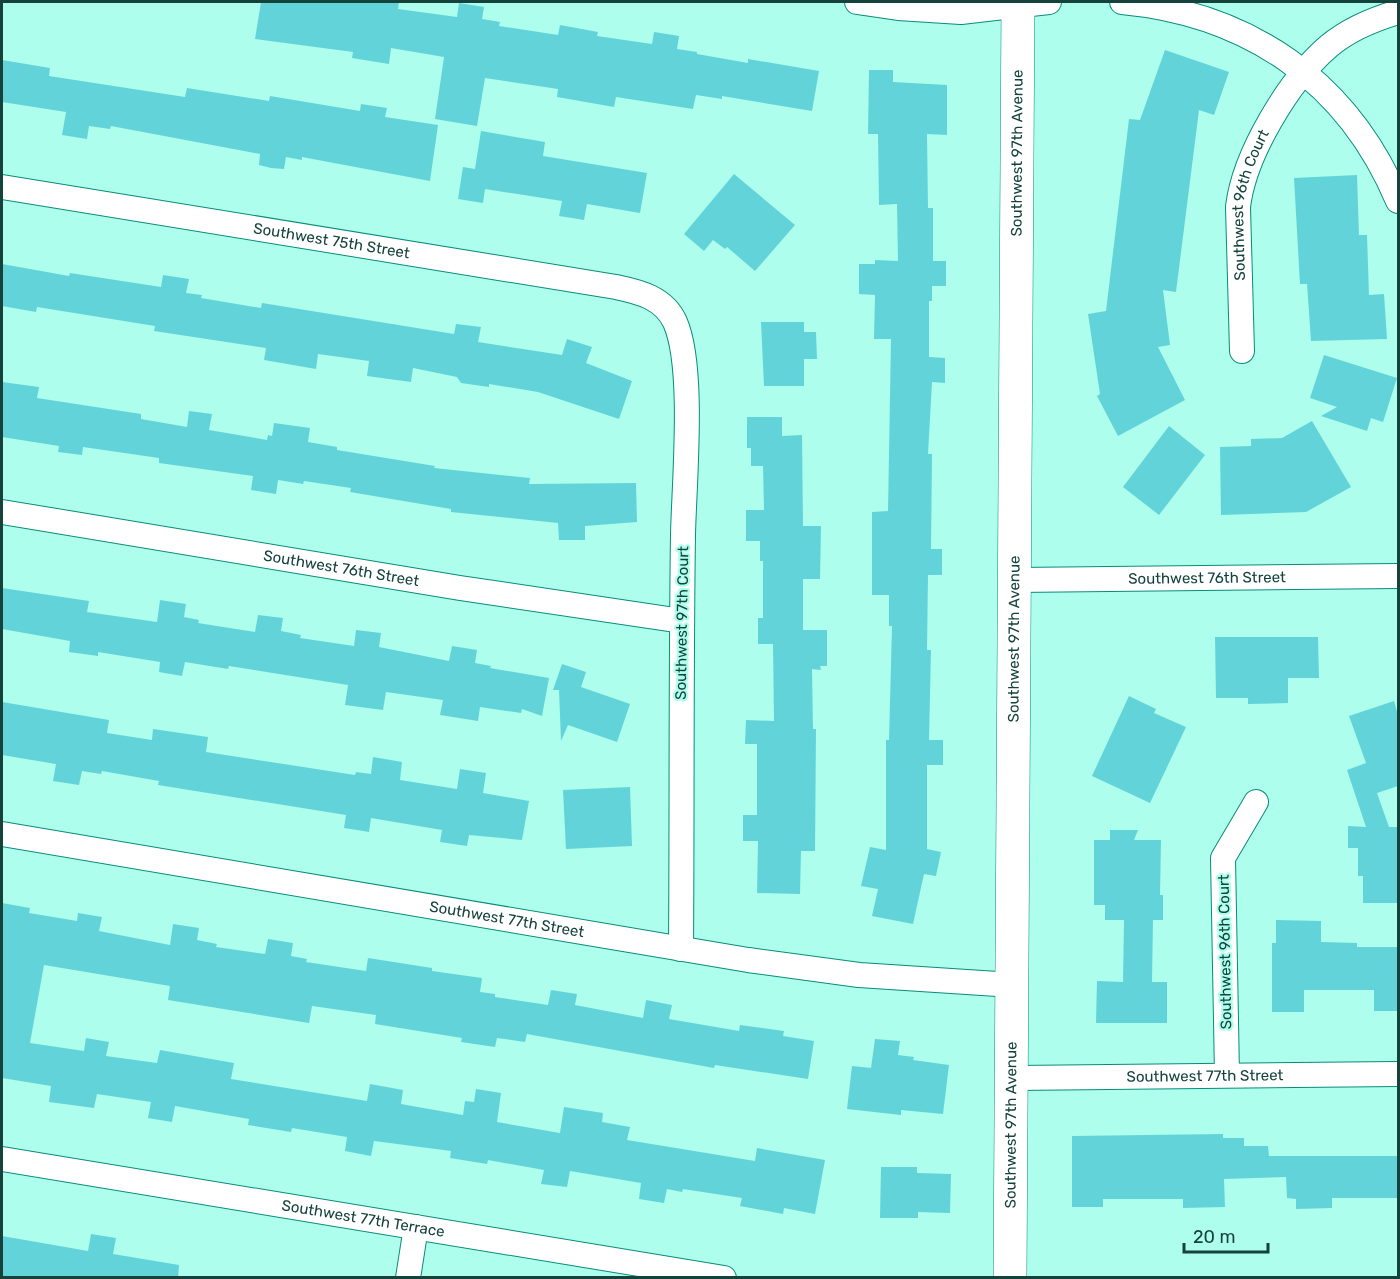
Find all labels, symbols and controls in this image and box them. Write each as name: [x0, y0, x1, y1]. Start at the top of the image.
street label: Southwest 97th Avenue: [1008, 70, 1027, 236]
street label: Southwest 96th Court: [1229, 126, 1273, 281]
street label: Southwest 75th Street: [252, 219, 411, 262]
street label: Southwest 97th Court: [672, 546, 692, 700]
street label: Southwest 76th Street: [262, 547, 421, 590]
street label: Southwest 97th Avenue: [1004, 556, 1024, 722]
street label: Southwest 76th Street: [1128, 568, 1286, 588]
street label: Southwest 96th Court: [1215, 874, 1235, 1030]
street label: Southwest 77th Street: [428, 897, 586, 941]
street label: Southwest 97th Avenue: [1001, 1042, 1020, 1208]
street label: Southwest 77th Street: [1126, 1066, 1284, 1086]
street label: Southwest 77th Terrace: [280, 1196, 446, 1241]
scale bar: [1184, 1216, 1268, 1254]
text: 20 m: [1193, 1226, 1235, 1248]

